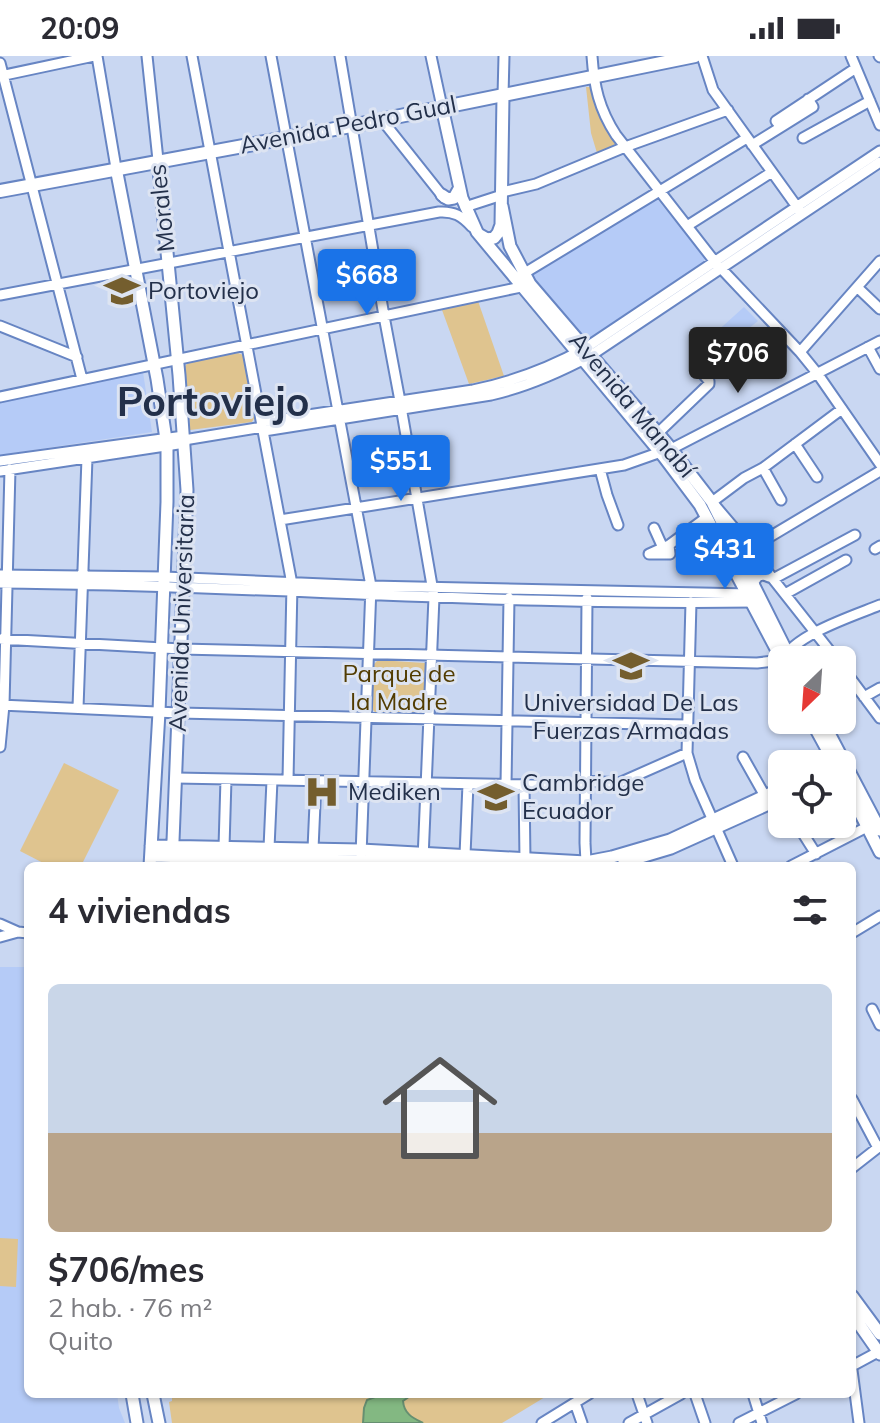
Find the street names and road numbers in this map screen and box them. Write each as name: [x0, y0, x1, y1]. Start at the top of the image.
street label: Avenida Pedro Gual: [237, 88, 459, 160]
street label: Morales: [141, 163, 181, 253]
street label: Avenida Manabí: [563, 325, 703, 484]
street label: Avenida Universitaria: [162, 493, 200, 733]

